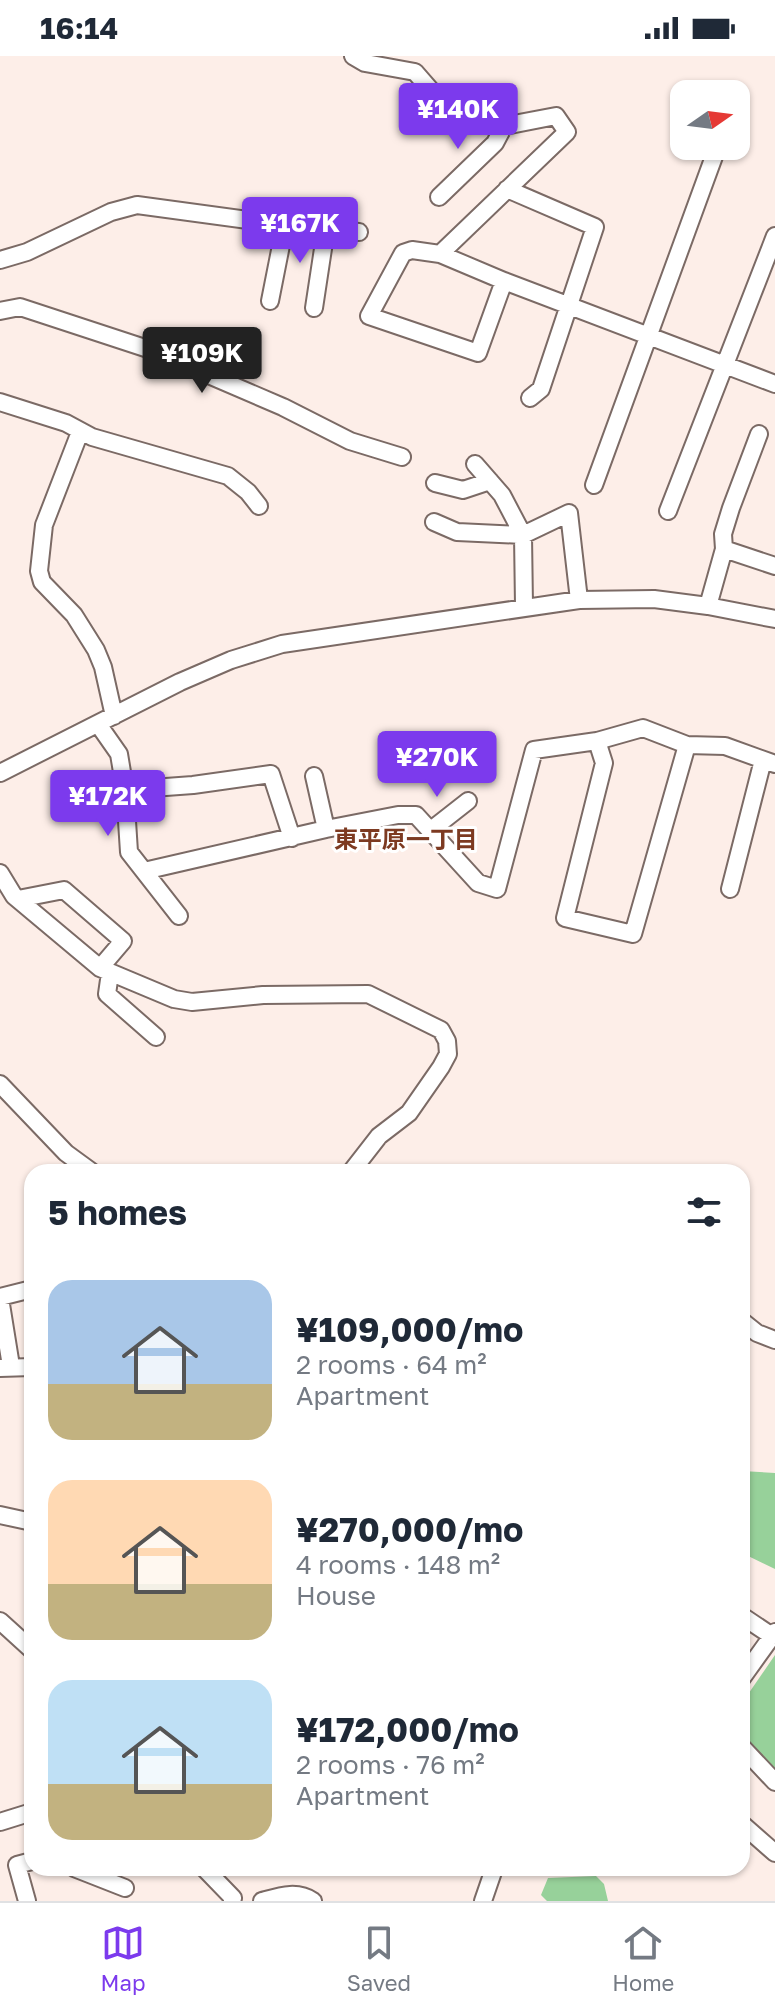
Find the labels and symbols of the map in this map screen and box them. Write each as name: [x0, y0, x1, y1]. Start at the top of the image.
north arrow: [670, 80, 750, 160]
pin: ¥140K: [402, 83, 514, 151]
pin: ¥167K: [244, 197, 356, 265]
pin: ¥109K: [146, 327, 258, 395]
pin: ¥270K: [381, 731, 493, 799]
pin: ¥172K: [52, 770, 164, 838]
district label: 東平原一丁目: [334, 824, 478, 853]

